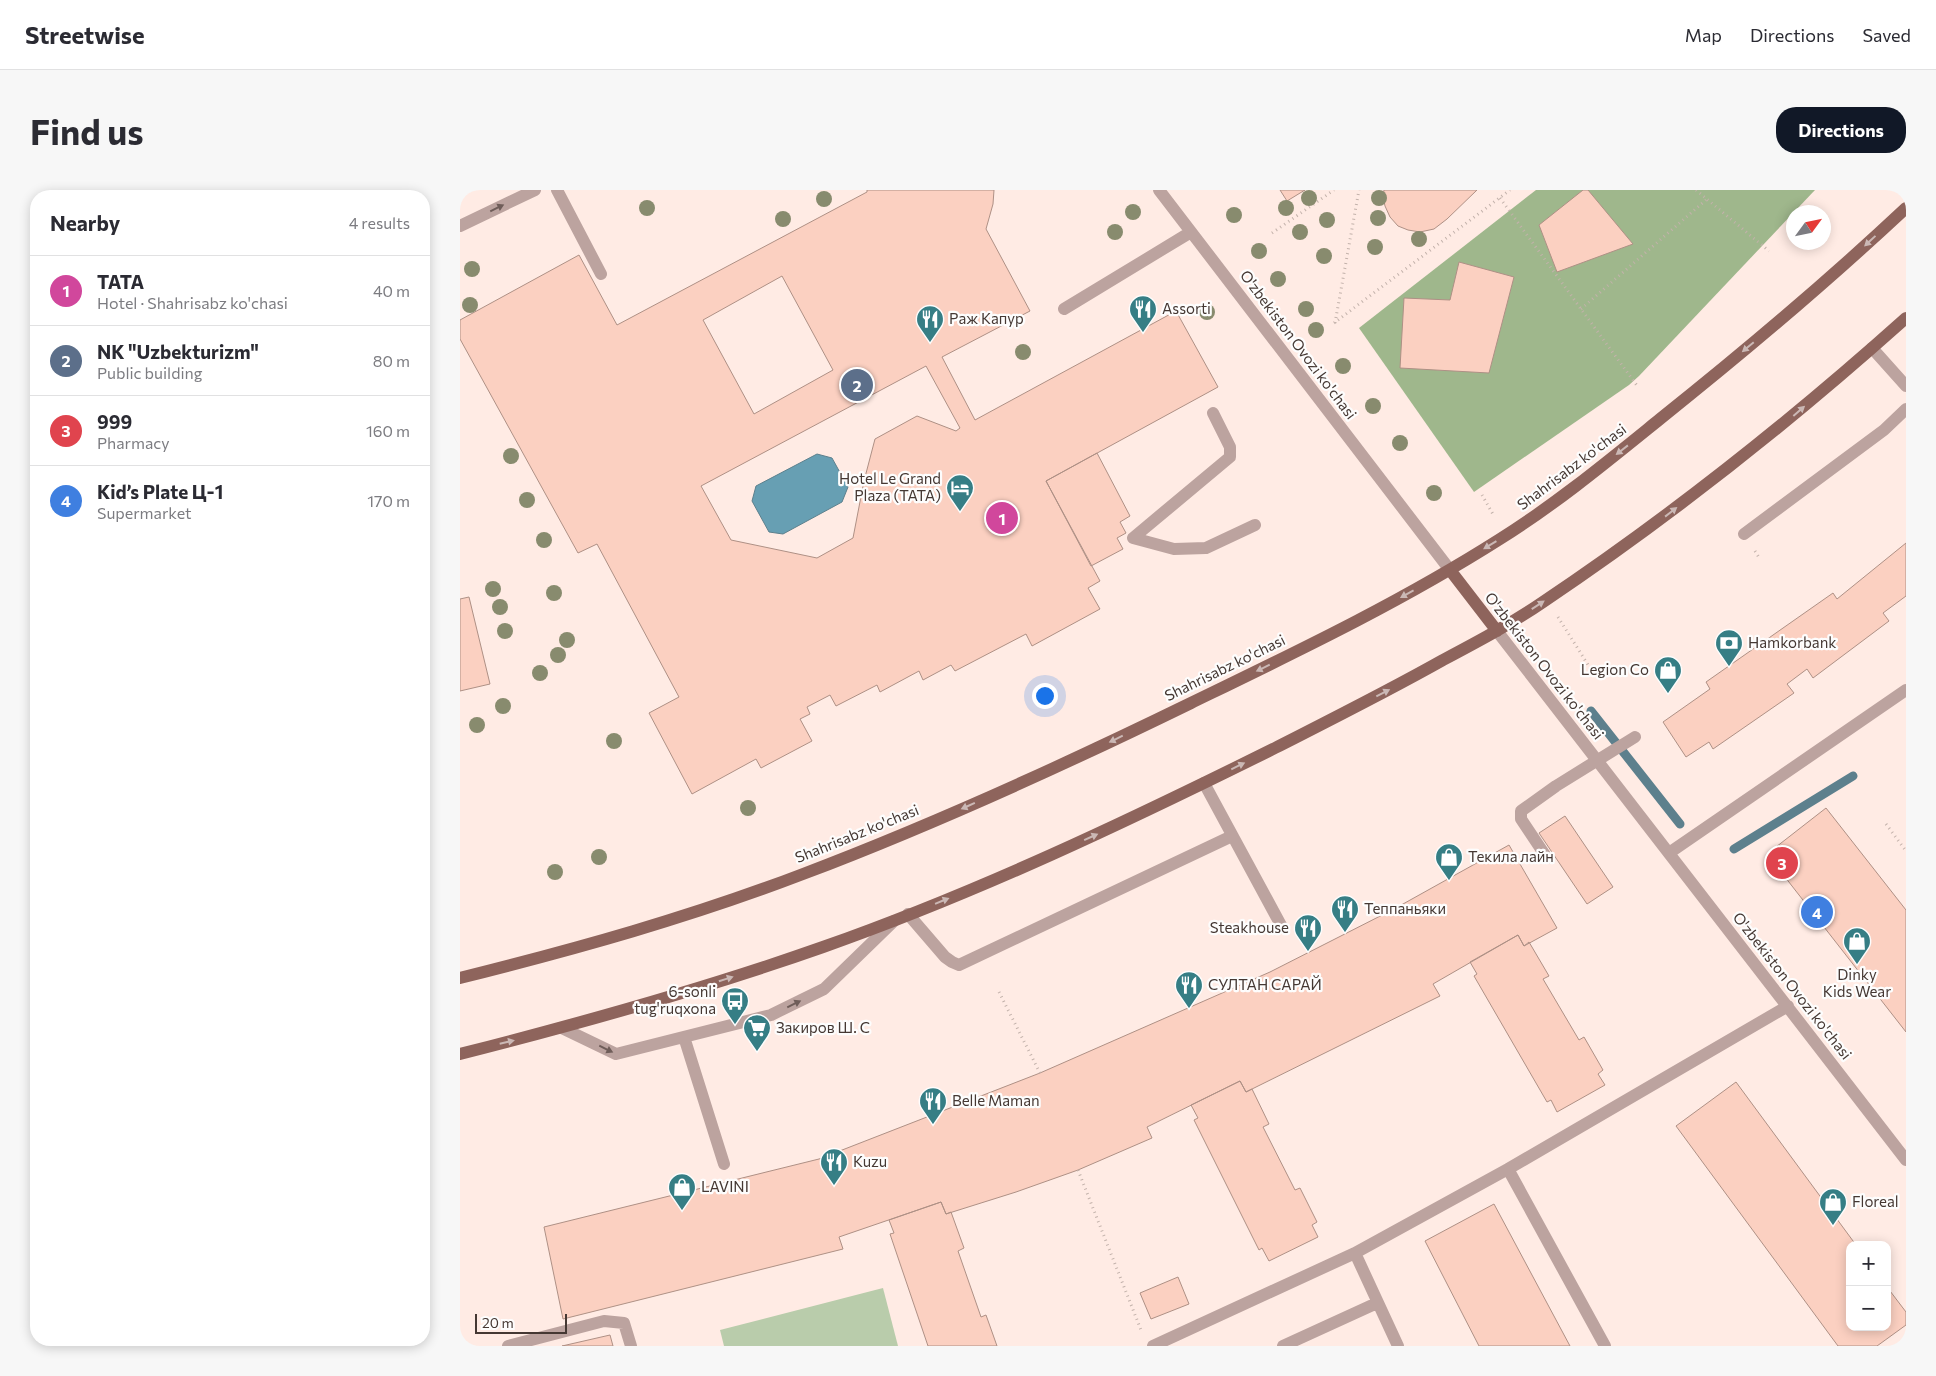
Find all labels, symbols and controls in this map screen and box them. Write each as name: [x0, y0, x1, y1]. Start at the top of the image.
text: Streetwise: [25, 20, 145, 49]
text: Map: [1685, 24, 1722, 46]
text: Directions: [1750, 24, 1834, 46]
text: Saved: [1862, 24, 1911, 46]
button: Directions: [1776, 107, 1906, 153]
text: Find us: [30, 109, 144, 152]
one-way arrow: [490, 204, 504, 212]
north arrow: [1786, 205, 1831, 250]
text: Nearby: [50, 210, 120, 235]
text: 4 results: [349, 213, 410, 232]
one-way arrow: [1865, 235, 1877, 247]
street label: O'zbekiston Ovozi ko'chasi: [1237, 266, 1361, 422]
text: ТАТА: [97, 270, 144, 293]
text: 1: [62, 281, 70, 300]
text: 40 m: [373, 281, 410, 300]
text: Hotel · Shahrisabz ko'chasi: [97, 293, 288, 312]
restaurant icon: Assorti: [1128, 294, 1158, 333]
place label: Assorti: [1162, 299, 1211, 317]
restaurant icon: Раж Капур: [915, 304, 945, 343]
place label: Раж Капур: [949, 309, 1024, 327]
text: NK "Uzbekturizm": [97, 340, 259, 363]
one-way arrow: [1741, 342, 1754, 353]
text: 2: [61, 351, 71, 370]
text: 80 m: [373, 351, 410, 370]
text: Public building: [97, 363, 202, 382]
pin: 2: [841, 366, 873, 404]
one-way arrow: [1792, 406, 1805, 417]
text: 999: [97, 410, 132, 433]
street label: Shahrisabz ko'chasi: [1513, 419, 1629, 513]
text: 3: [61, 421, 71, 440]
text: 160 m: [366, 421, 410, 440]
text: Pharmacy: [97, 433, 170, 452]
one-way arrow: [1615, 445, 1629, 455]
place label: Hotel Le Grand Plaza (TATA): [839, 469, 941, 504]
hotel icon: Hotel Le Grand Plaza (TATA): [945, 473, 975, 512]
text: Kid’s Plate Ц-1: [97, 480, 223, 503]
text: 4: [61, 491, 71, 510]
text: 170 m: [367, 491, 410, 510]
pin: 1: [986, 499, 1018, 537]
text: Supermarket: [97, 503, 192, 522]
one-way arrow: [1664, 506, 1677, 517]
one-way arrow: [1484, 541, 1497, 550]
street label: O'zbekiston Ovozi ko'chasi: [1482, 588, 1608, 743]
one-way arrow: [1401, 590, 1414, 599]
one-way arrow: [1532, 600, 1545, 610]
bank icon: Hamkorbank: [1714, 628, 1744, 667]
street label: Shahrisabz ko'chasi: [1161, 630, 1288, 704]
place label: Hamkorbank: [1748, 633, 1836, 651]
shop icon: Legion Co: [1653, 655, 1683, 694]
place label: Legion Co: [1581, 660, 1649, 678]
one-way arrow: [1256, 665, 1270, 673]
your location: [1032, 683, 1058, 709]
one-way arrow: [1375, 689, 1390, 697]
one-way arrow: [1109, 735, 1123, 743]
one-way arrow: [1230, 762, 1245, 770]
street label: Shahrisabz ko'chasi: [792, 800, 921, 866]
one-way arrow: [961, 802, 975, 810]
one-way arrow: [1084, 833, 1098, 841]
shop icon: Текила лайн: [1434, 842, 1464, 881]
pin: 3: [1766, 844, 1798, 882]
place label: Текила лайн: [1468, 847, 1554, 865]
pin: 4: [1801, 893, 1833, 931]
restaurant icon: Теппаньяки: [1330, 894, 1360, 933]
one-way arrow: [935, 897, 950, 905]
place label: Теппаньяки: [1364, 899, 1446, 917]
street label: O'zbekiston Ovozi ko'chasi: [1730, 908, 1856, 1063]
restaurant icon: Steakhouse: [1293, 913, 1323, 952]
place label: Steakhouse: [1210, 918, 1289, 936]
shop icon: Dinky Kids Wear: [1842, 926, 1872, 965]
place label: Dinky Kids Wear: [1823, 965, 1891, 1000]
restaurant icon: СУЛТАН САРАЙ: [1174, 970, 1204, 1009]
one-way arrow: [719, 975, 734, 983]
place label: СУЛТАН САРАЙ: [1208, 975, 1322, 993]
place label: 6-sonli tug'ruqxona: [634, 982, 716, 1017]
bus stop icon: 6-sonli tug'ruqxona: [720, 986, 750, 1025]
one-way arrow: [787, 999, 801, 1007]
supermarket icon: Закиров Ш. С: [742, 1013, 772, 1052]
place label: Закиров Ш. С: [776, 1018, 870, 1036]
one-way arrow: [500, 1038, 515, 1046]
one-way arrow: [598, 1045, 613, 1053]
restaurant icon: Belle Maman: [918, 1086, 948, 1125]
place label: Belle Maman: [952, 1091, 1040, 1109]
restaurant icon: Kuzu: [819, 1147, 849, 1186]
place label: Kuzu: [853, 1152, 887, 1170]
shop icon: LAVINI: [667, 1172, 697, 1211]
place label: LAVINI: [701, 1177, 749, 1195]
shop icon: Floreal: [1818, 1187, 1848, 1226]
place label: Floreal: [1852, 1192, 1899, 1210]
map controls: [1846, 1241, 1891, 1331]
button: +: [1846, 1241, 1891, 1286]
button: −: [1846, 1286, 1891, 1331]
scale bar: [475, 1311, 568, 1334]
text: 20 m: [482, 1314, 514, 1331]

